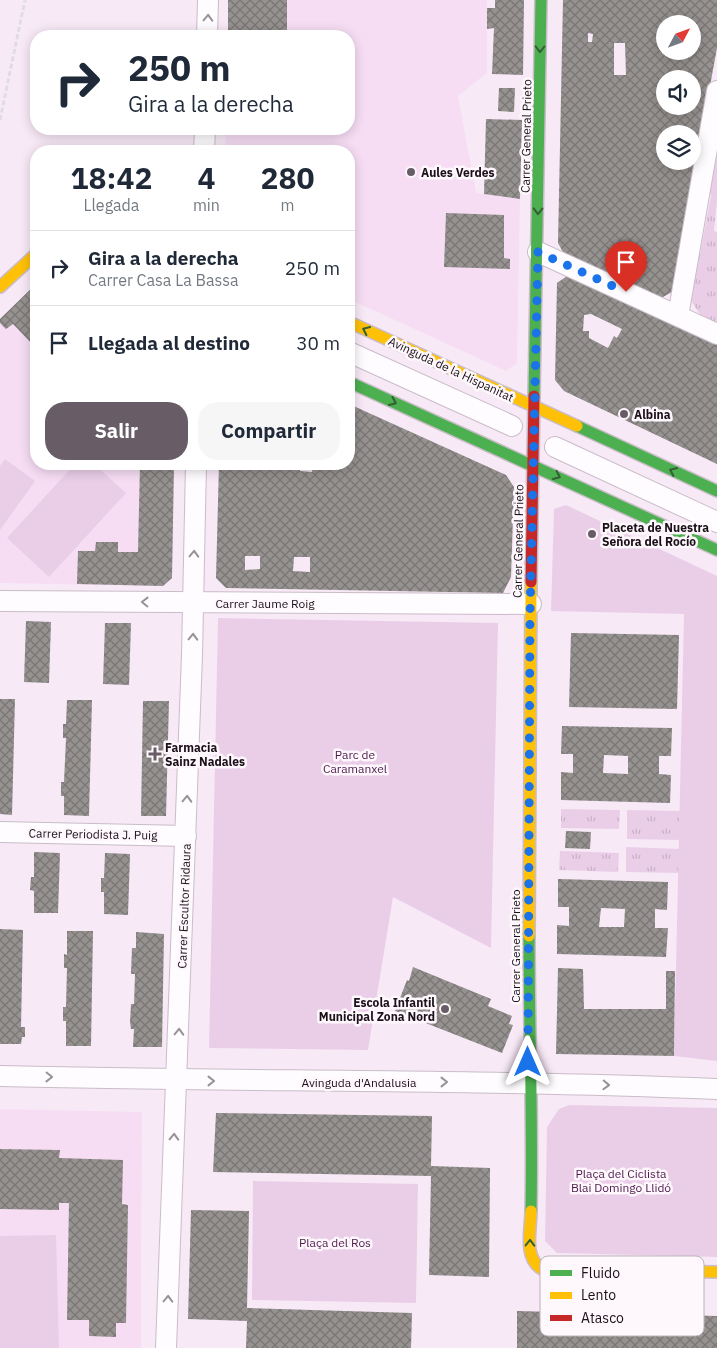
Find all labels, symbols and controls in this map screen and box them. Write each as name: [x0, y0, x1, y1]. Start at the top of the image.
one-way arrow: [202, 14, 213, 22]
north arrow: [656, 15, 701, 60]
map controls: [656, 15, 701, 170]
text: 250 m: [128, 45, 231, 91]
one-way arrow: [535, 45, 546, 53]
icon: right: [45, 50, 110, 115]
button: sound: [656, 70, 701, 115]
street label: Carrer General Prieto: [518, 79, 534, 193]
text: Gira a la derecha: [128, 89, 294, 118]
button: layers: [656, 125, 701, 170]
text: 18:42: [71, 158, 152, 197]
text: 4: [197, 158, 215, 197]
text: 280: [260, 158, 314, 197]
place label: Aules Verdes: [421, 165, 495, 180]
marker: Aules Verdes: [405, 166, 417, 178]
text: Llegada: [83, 195, 139, 215]
text: min: [193, 195, 220, 215]
text: m: [280, 195, 294, 215]
one-way arrow: [533, 207, 544, 215]
pin: [605, 241, 647, 292]
text: Gira a la derecha: [88, 246, 239, 270]
icon: arrive: [612, 248, 640, 276]
icon: right: [45, 254, 73, 282]
text: 250 m: [285, 256, 340, 280]
text: Carrer Casa La Bassa: [88, 270, 239, 290]
one-way arrow: [362, 325, 371, 336]
icon: arrive: [45, 329, 73, 357]
text: Llegada al destino: [88, 331, 250, 355]
text: 30 m: [296, 331, 340, 355]
street label: Avinguda de la Hispanitat: [386, 333, 516, 405]
one-way arrow: [388, 396, 397, 407]
button: Salir: [45, 402, 188, 460]
button: Compartir: [198, 402, 340, 460]
place label: Albina: [634, 407, 671, 422]
marker: Albina: [618, 408, 630, 420]
one-way arrow: [669, 466, 678, 477]
one-way arrow: [552, 470, 561, 481]
street label: Carrer General Prieto: [510, 484, 526, 598]
place label: Placeta de Nuestra Señora del Rocío: [602, 520, 709, 549]
marker: Placeta de Nuestra Señora del Rocío: [586, 528, 598, 540]
one-way arrow: [188, 550, 199, 558]
street label: Carrer Jaume Roig: [215, 596, 315, 611]
one-way arrow: [141, 597, 148, 607]
one-way arrow: [187, 633, 198, 641]
place label: Farmacia Sainz Nadales: [165, 740, 245, 769]
park label: Parc de Caramanxel: [323, 747, 387, 776]
marker: Farmacia Sainz Nadales: [149, 748, 161, 760]
one-way arrow: [182, 795, 192, 803]
street label: Carrer Periodista J. Puig: [29, 825, 158, 843]
street label: Carrer Escultor Ridaura: [174, 843, 194, 969]
street label: Carrer General Prieto: [508, 889, 523, 1003]
place label: Escola Infantil Municipal Zona Nord: [319, 995, 435, 1024]
marker: Escola Infantil Municipal Zona Nord: [439, 1003, 451, 1015]
one-way arrow: [174, 1027, 185, 1035]
position arrow: [501, 1035, 553, 1087]
one-way arrow: [45, 1072, 53, 1083]
street label: Avinguda d'Andalusia: [302, 1075, 417, 1090]
one-way arrow: [208, 1076, 215, 1086]
one-way arrow: [440, 1077, 448, 1087]
one-way arrow: [602, 1080, 610, 1090]
one-way arrow: [169, 1133, 180, 1141]
park label: Plaça del Ciclista Blai Domingo Llidó: [571, 1166, 671, 1195]
park label: Plaça del Ros: [299, 1235, 371, 1250]
one-way arrow: [525, 1239, 535, 1247]
legend: [540, 1256, 704, 1336]
text: Fluido: [581, 1264, 620, 1282]
text: Lento: [581, 1286, 616, 1304]
one-way arrow: [163, 1295, 174, 1303]
text: Atasco: [581, 1309, 624, 1327]

